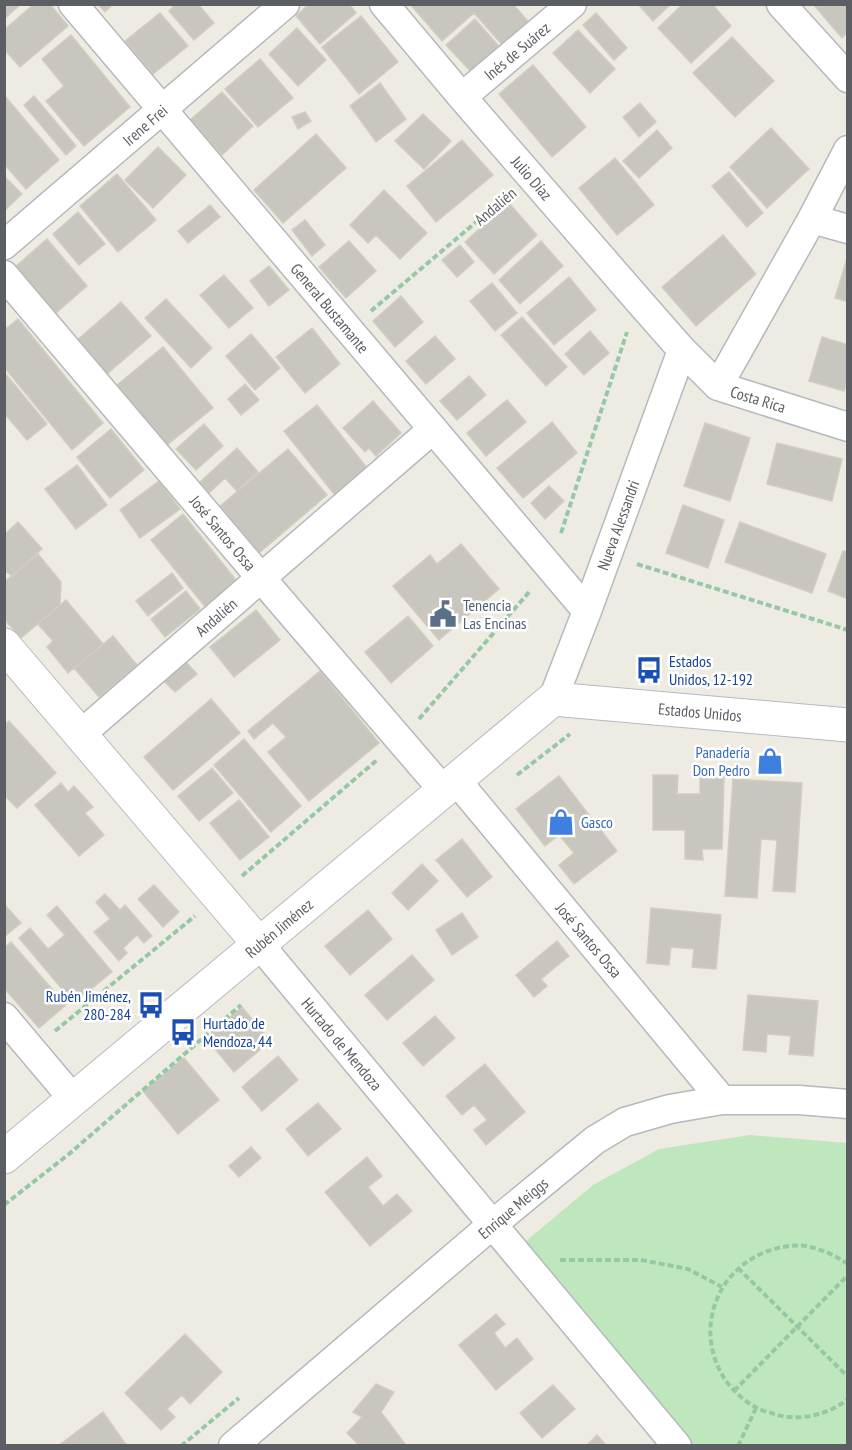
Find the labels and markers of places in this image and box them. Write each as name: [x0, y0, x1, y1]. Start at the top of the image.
place label: Tenencia Las Encinas: [463, 595, 527, 633]
public building icon: Tenencia Las Encinas: [428, 599, 458, 629]
place label: Estados Unidos, 12-192: [669, 651, 753, 689]
bus stop icon: Estados Unidos, 12-192: [634, 655, 664, 685]
place label: Panadería Don Pedro: [693, 742, 750, 780]
shop icon: Panadería Don Pedro: [755, 746, 785, 776]
shop icon: Gasco: [546, 807, 576, 837]
place label: Gasco: [581, 812, 613, 832]
place label: Rubén Jiménez, 280-284: [46, 986, 131, 1024]
bus stop icon: Rubén Jiménez, 280-284: [136, 990, 166, 1020]
place label: Hurtado de Mendoza, 44: [203, 1013, 272, 1051]
bus stop icon: Hurtado de Mendoza, 44: [168, 1017, 198, 1047]

